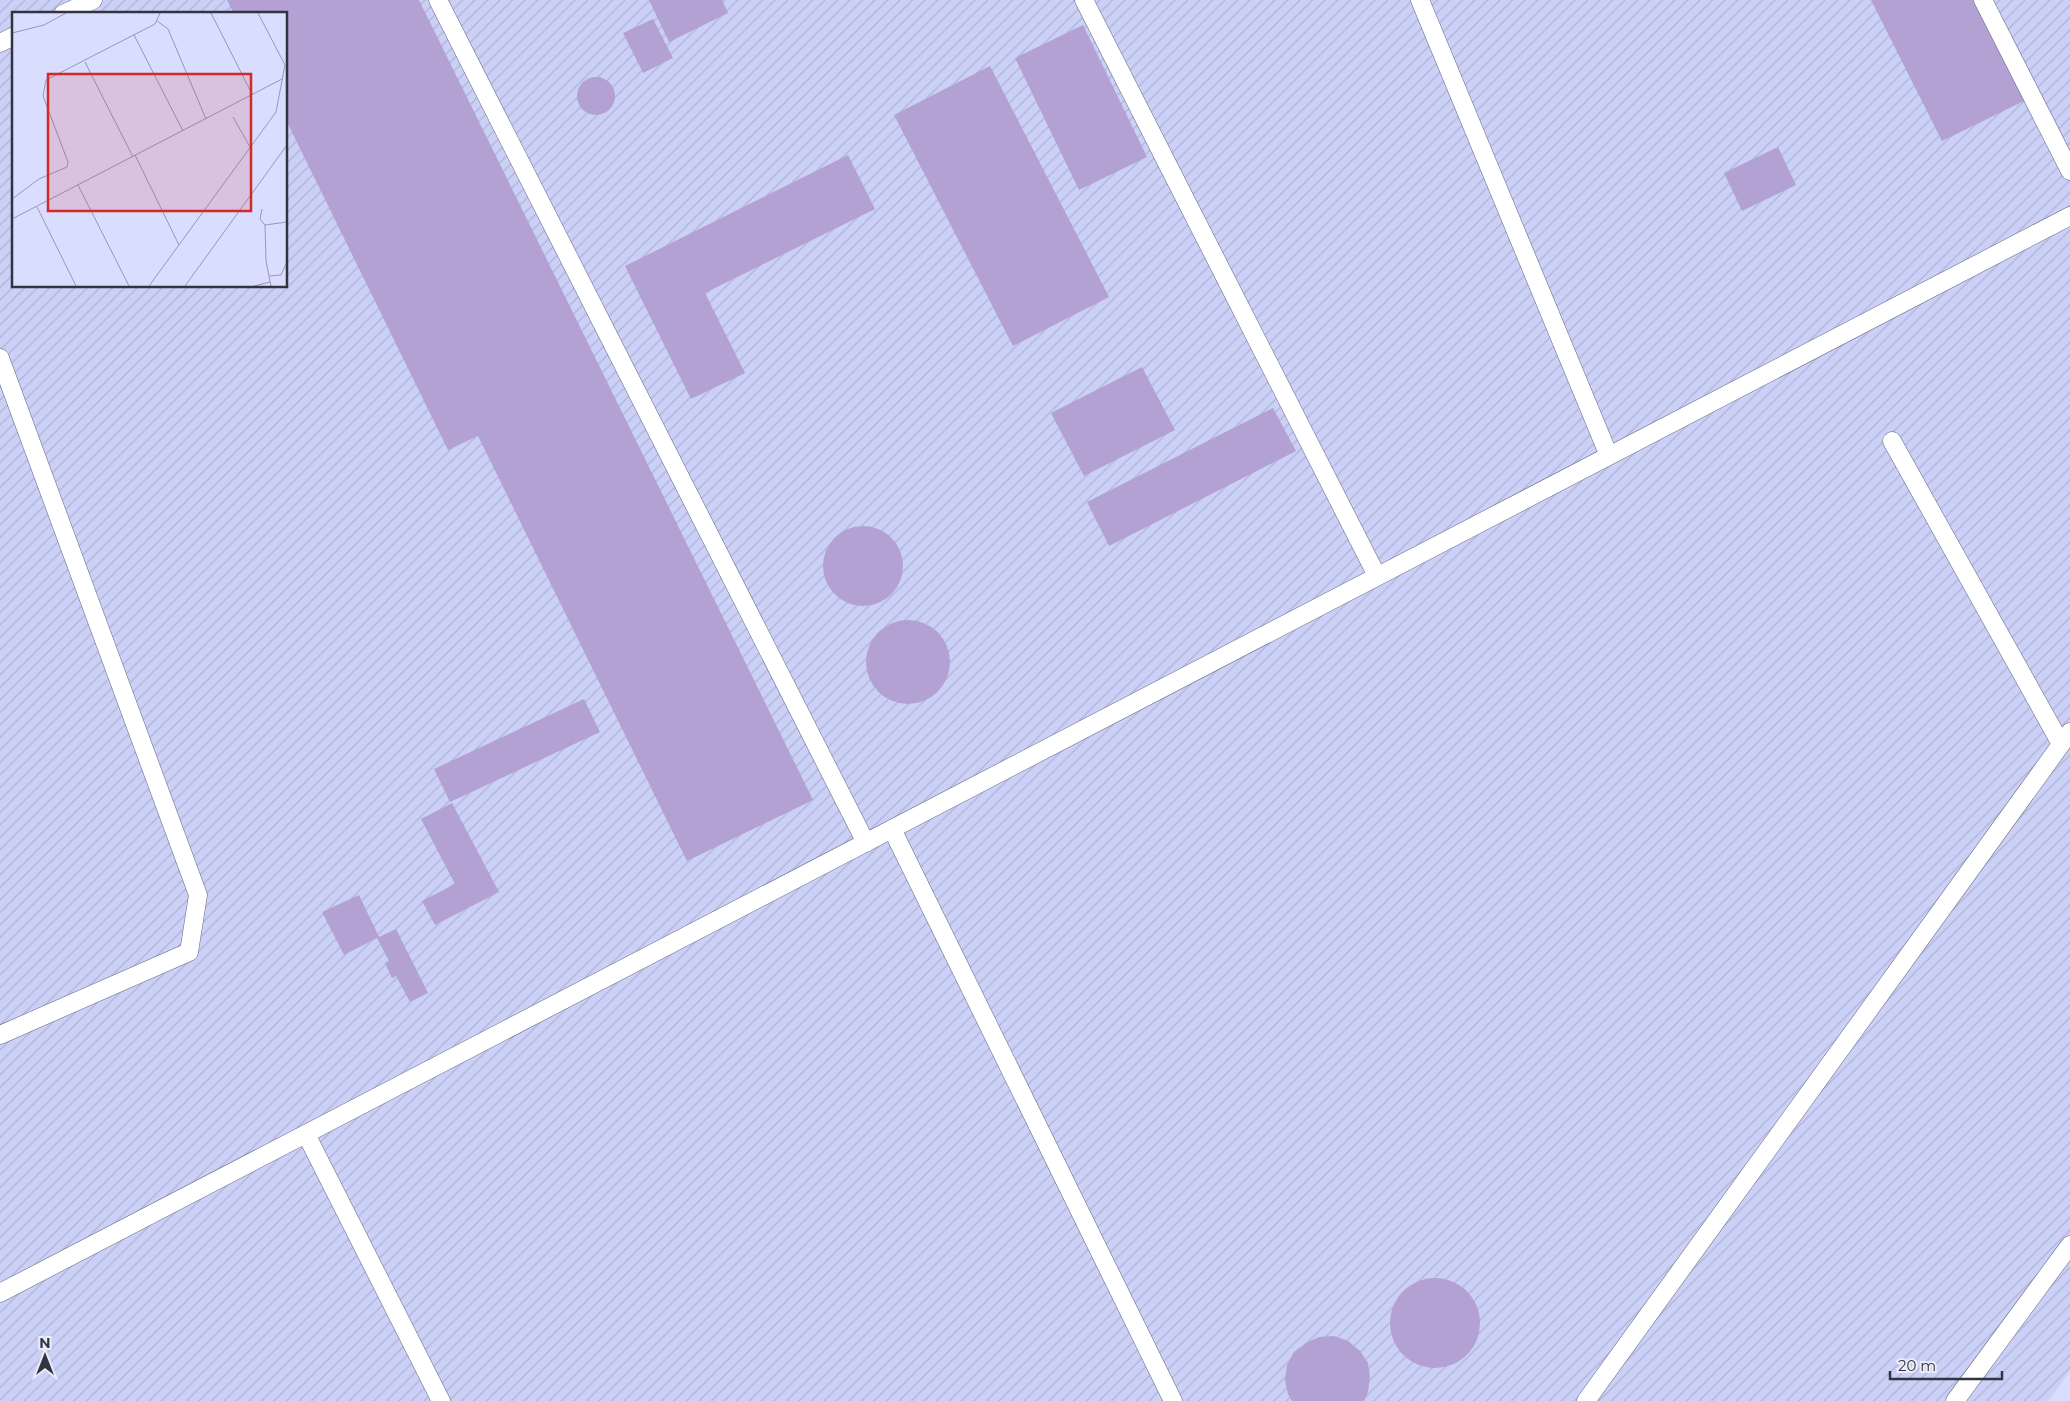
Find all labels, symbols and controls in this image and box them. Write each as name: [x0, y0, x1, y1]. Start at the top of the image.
inset map: [12, 12, 288, 288]
north arrow: [20, 1331, 70, 1381]
text: N: [39, 1334, 51, 1352]
scale bar: [1890, 1348, 2002, 1380]
text: 20 m: [1898, 1356, 1936, 1375]

